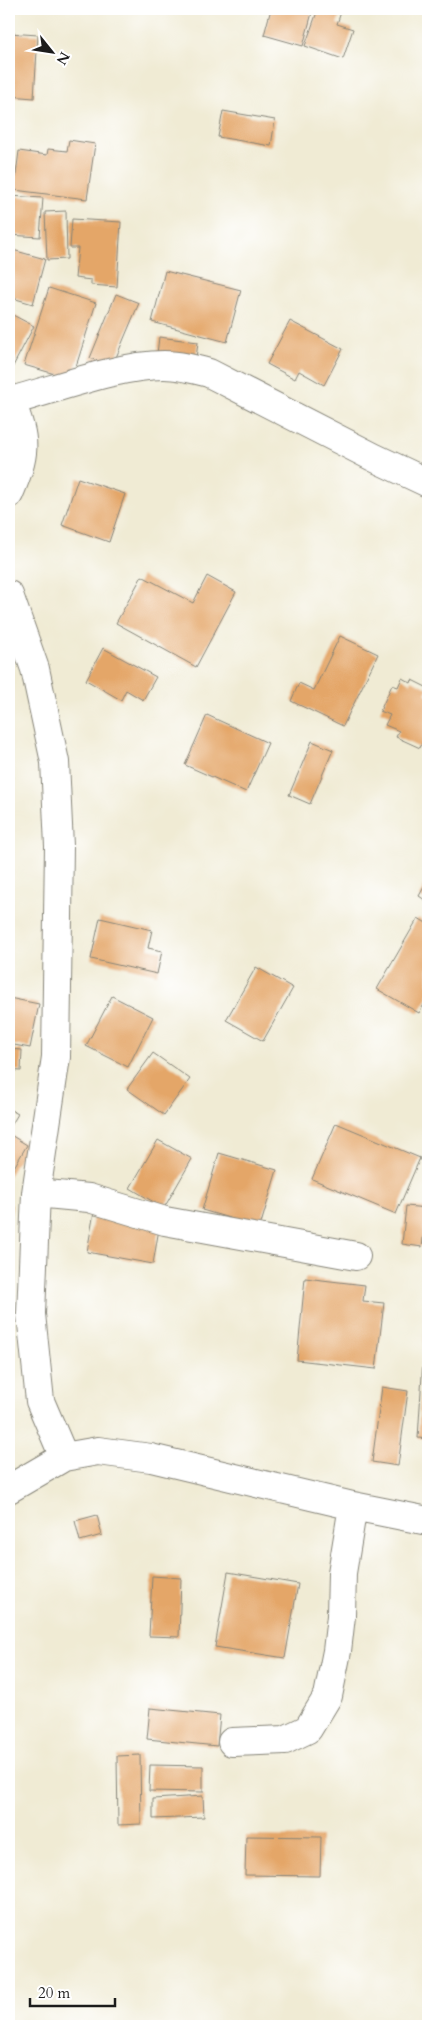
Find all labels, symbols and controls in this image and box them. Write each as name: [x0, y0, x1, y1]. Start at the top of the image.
north arrow: [28, 28, 78, 78]
text: N: [52, 48, 74, 68]
scale bar: [30, 1975, 115, 2007]
text: 20 m: [38, 1983, 70, 2003]

